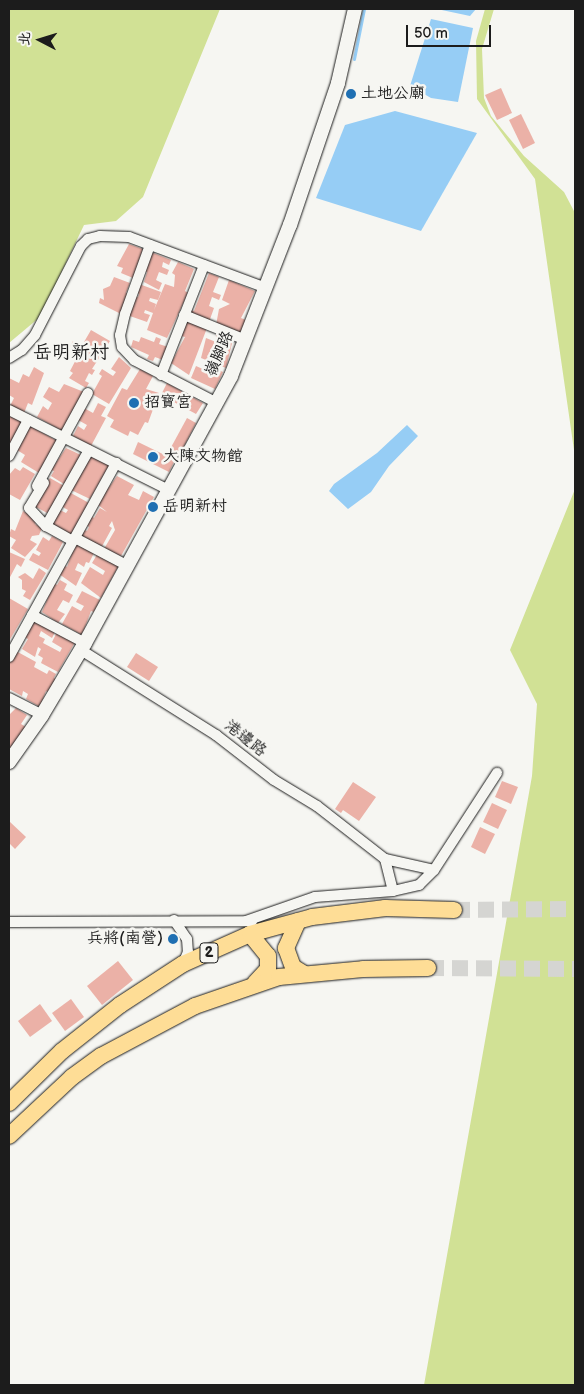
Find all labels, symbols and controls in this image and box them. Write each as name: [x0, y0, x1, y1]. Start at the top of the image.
north arrow: [15, 15, 65, 65]
scale bar: [409, 15, 494, 47]
text: 50 m: [414, 24, 448, 43]
text: 北: [15, 31, 34, 46]
place label: 土地公廟: [361, 84, 425, 104]
marker: 土地公廟: [345, 88, 357, 100]
street label: 嶺腳路: [202, 328, 238, 380]
district label: 岳明新村: [33, 342, 109, 364]
place label: 招寶宮: [144, 393, 192, 413]
marker: 招寶宮: [128, 397, 140, 409]
place label: 大陳文物館: [163, 447, 243, 467]
marker: 大陳文物館: [147, 451, 159, 463]
place label: 岳明新村: [163, 497, 227, 517]
marker: 岳明新村: [147, 501, 159, 513]
street label: 港邊路: [220, 717, 270, 761]
place label: 兵將(南營): [87, 929, 163, 949]
marker: 兵將(南營): [167, 933, 179, 945]
road number: 2: [199, 940, 219, 966]

